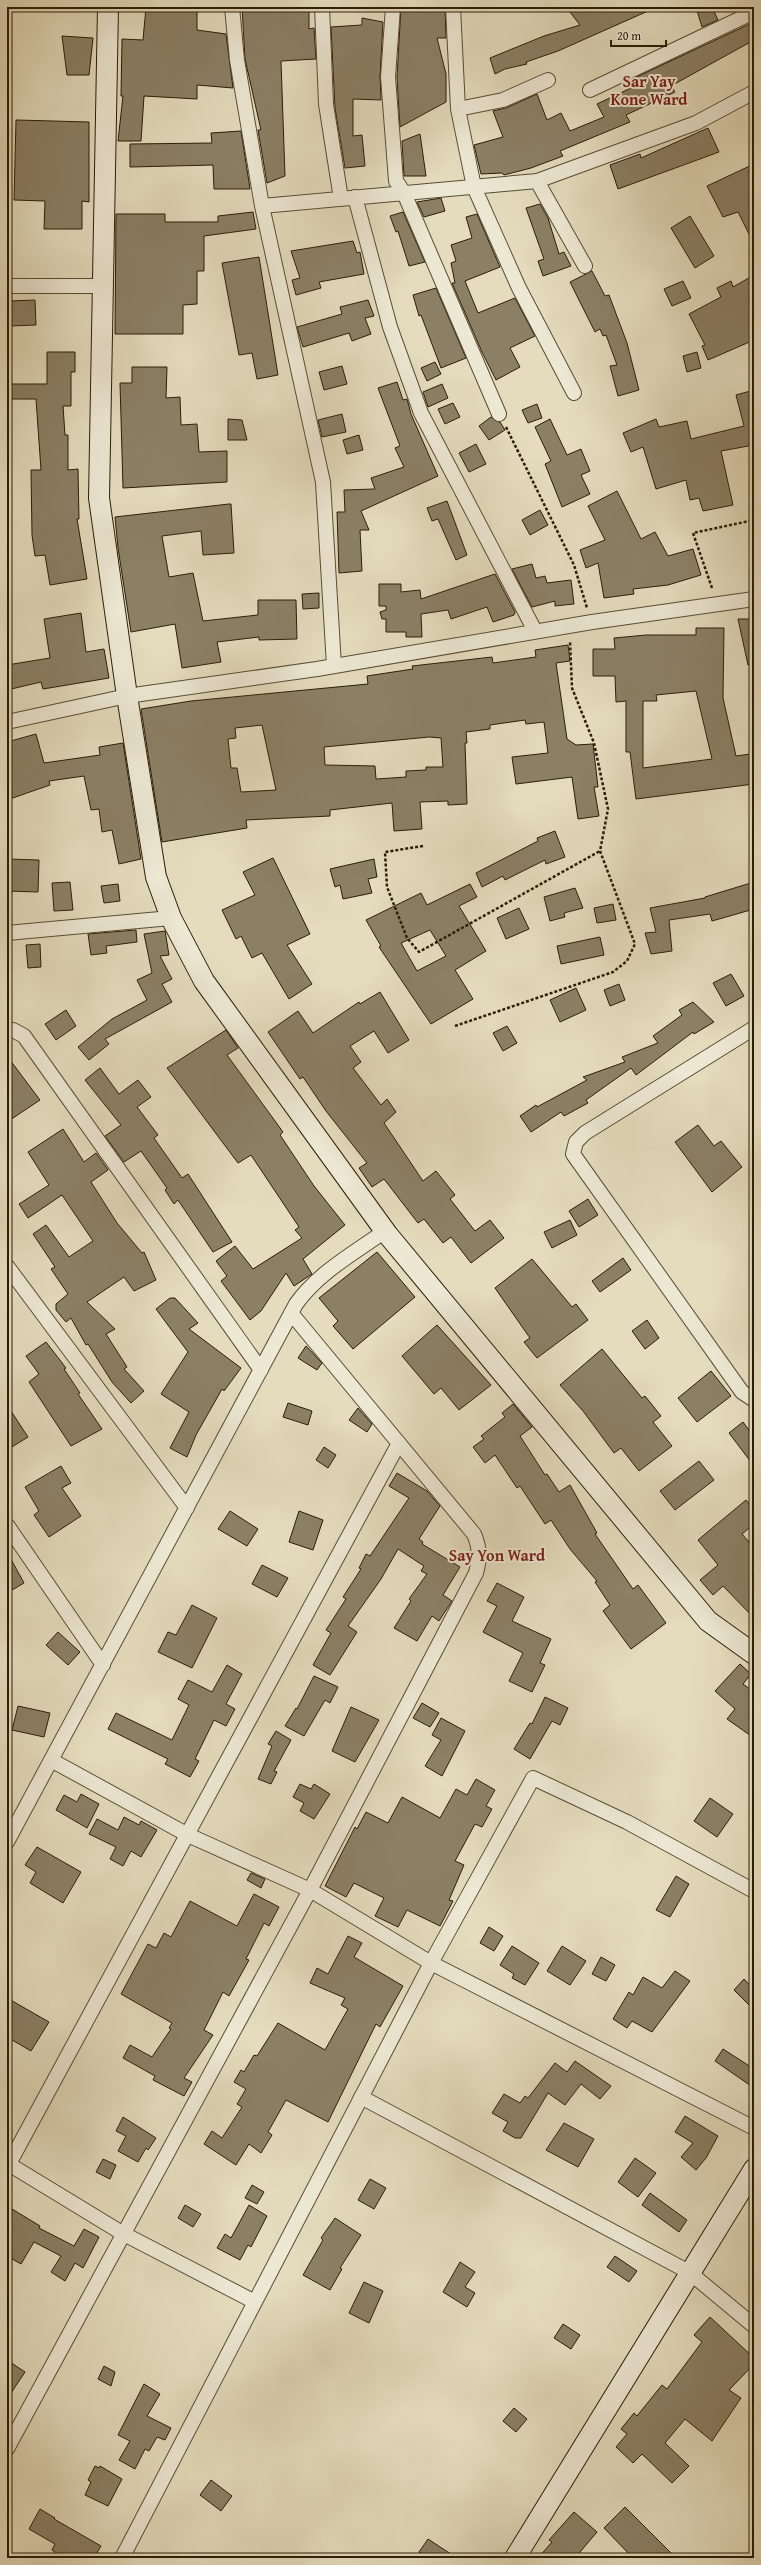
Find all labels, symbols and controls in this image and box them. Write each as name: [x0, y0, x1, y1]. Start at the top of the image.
scale bar: [611, 22, 666, 48]
text: 20 m: [617, 27, 641, 44]
district label: Sar Yay Kone Ward: [610, 69, 688, 111]
district label: Say Yon Ward: [449, 1543, 546, 1567]

